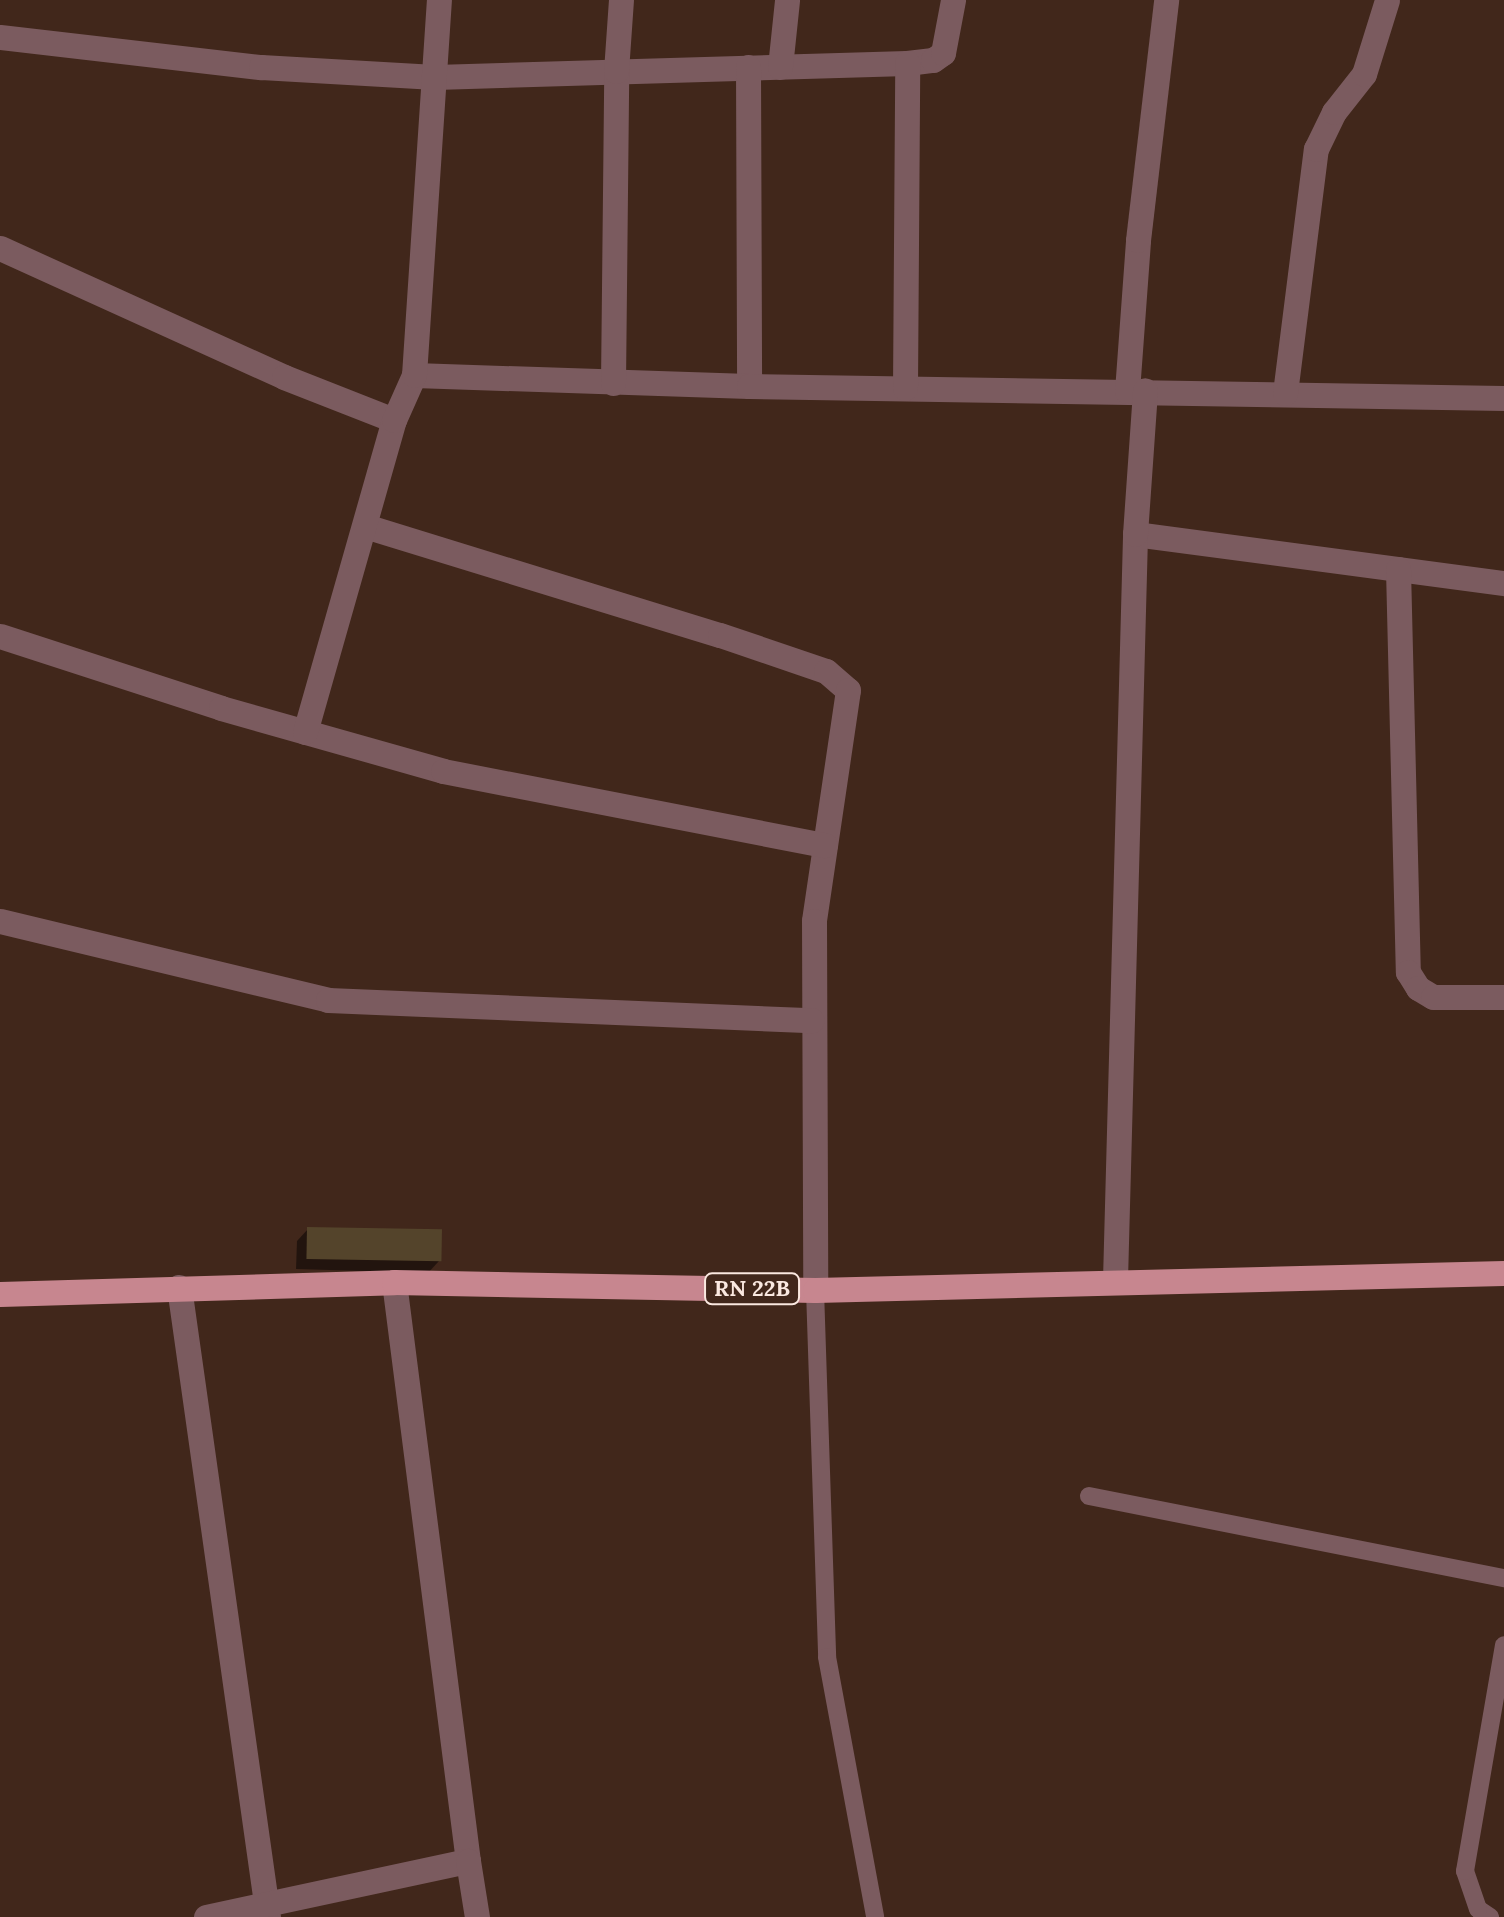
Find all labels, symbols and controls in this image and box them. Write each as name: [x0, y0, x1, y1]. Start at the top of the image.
road number: RN 22B: [702, 1272, 802, 1306]

